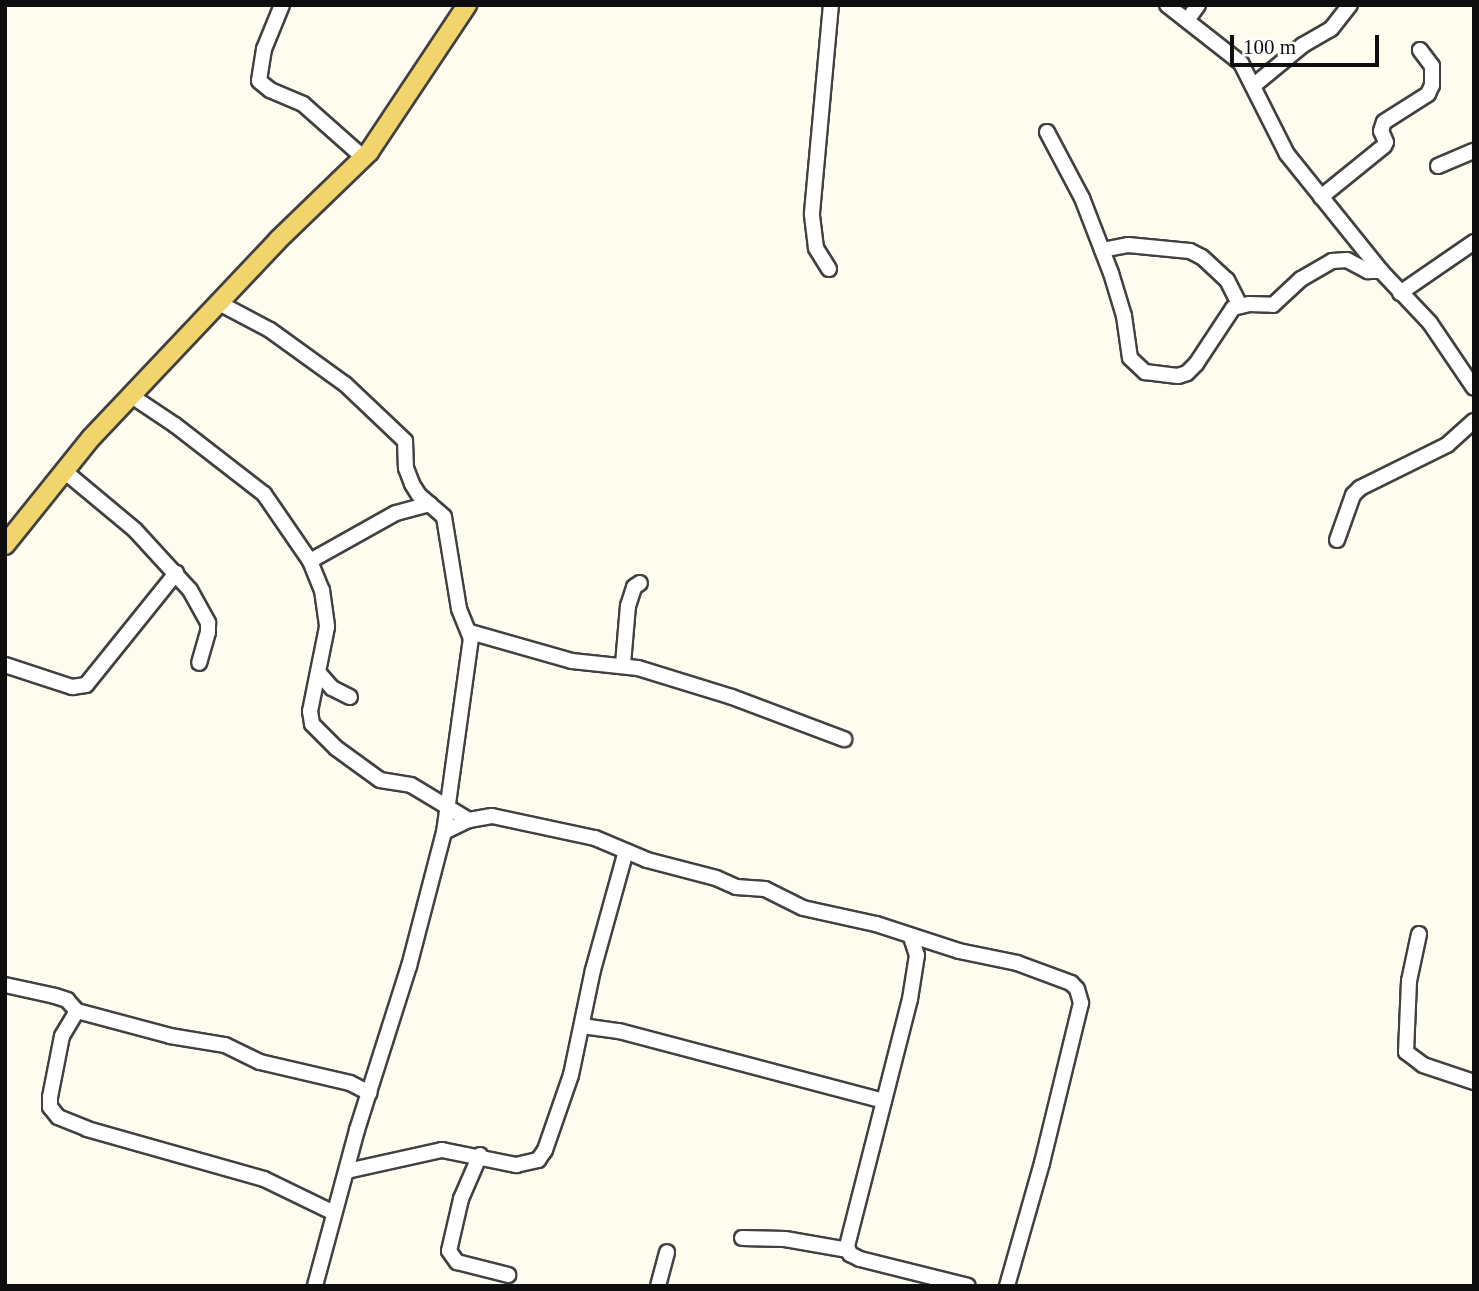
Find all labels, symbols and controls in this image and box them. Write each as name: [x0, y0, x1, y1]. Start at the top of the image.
scale bar: [1234, 21, 1383, 65]
text: 100 m: [1243, 35, 1296, 59]

